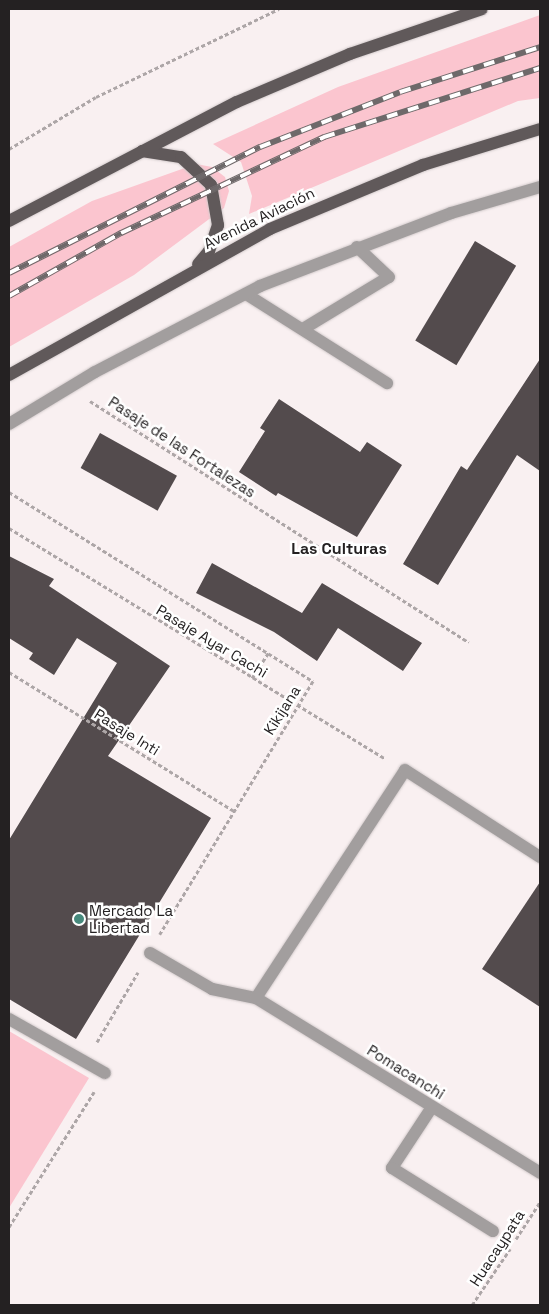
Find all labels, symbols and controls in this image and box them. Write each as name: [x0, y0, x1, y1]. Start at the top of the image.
street label: Avenida Aviación: [201, 183, 317, 253]
street label: Pasaje de las Fortalezas: [105, 393, 259, 501]
district label: Las Culturas: [291, 539, 387, 559]
street label: Pasaje Ayar Cachi: [153, 601, 271, 681]
street label: Kikijana: [260, 682, 304, 738]
street label: Pasaje Inti: [91, 705, 163, 759]
place label: Mercado La Libertad: [89, 901, 173, 936]
marker: Mercado La Libertad: [73, 913, 85, 925]
street label: Pomacanchi: [364, 1041, 448, 1103]
street label: Huacaypata: [466, 1206, 528, 1290]

